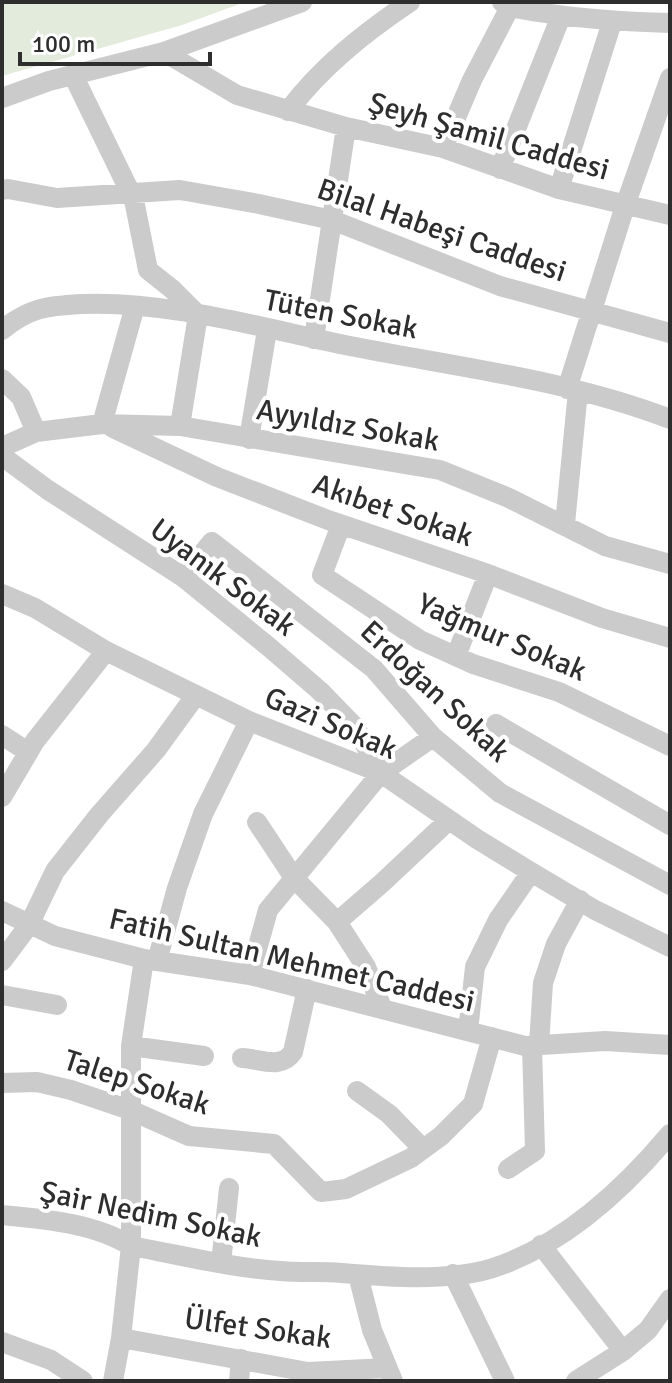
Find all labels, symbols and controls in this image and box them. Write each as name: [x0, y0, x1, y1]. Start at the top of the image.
scale bar: [20, 16, 210, 66]
text: 100 m: [32, 29, 95, 59]
street label: Şeyh Şamil Caddesi: [364, 84, 614, 189]
street label: Bilal Habeşi Caddesi: [312, 170, 571, 290]
street label: Tüten Sokak: [261, 281, 421, 347]
street label: Ayyıldız Sokak: [254, 391, 442, 460]
street label: Akıbet Sokak: [308, 466, 478, 555]
street label: Uyanık Sokak: [143, 511, 303, 644]
street label: Yağmur Sokak: [412, 585, 592, 690]
street label: Erdoğan Sokak: [352, 613, 517, 770]
street label: Gazi Sokak: [259, 679, 403, 768]
street label: Fatih Sultan Mehmet Caddesi: [105, 900, 478, 1021]
street label: Talep Sokak: [59, 1041, 215, 1123]
street label: Şair Nedim Sokak: [37, 1173, 265, 1256]
street label: Ülfet Sokak: [182, 1300, 334, 1357]

